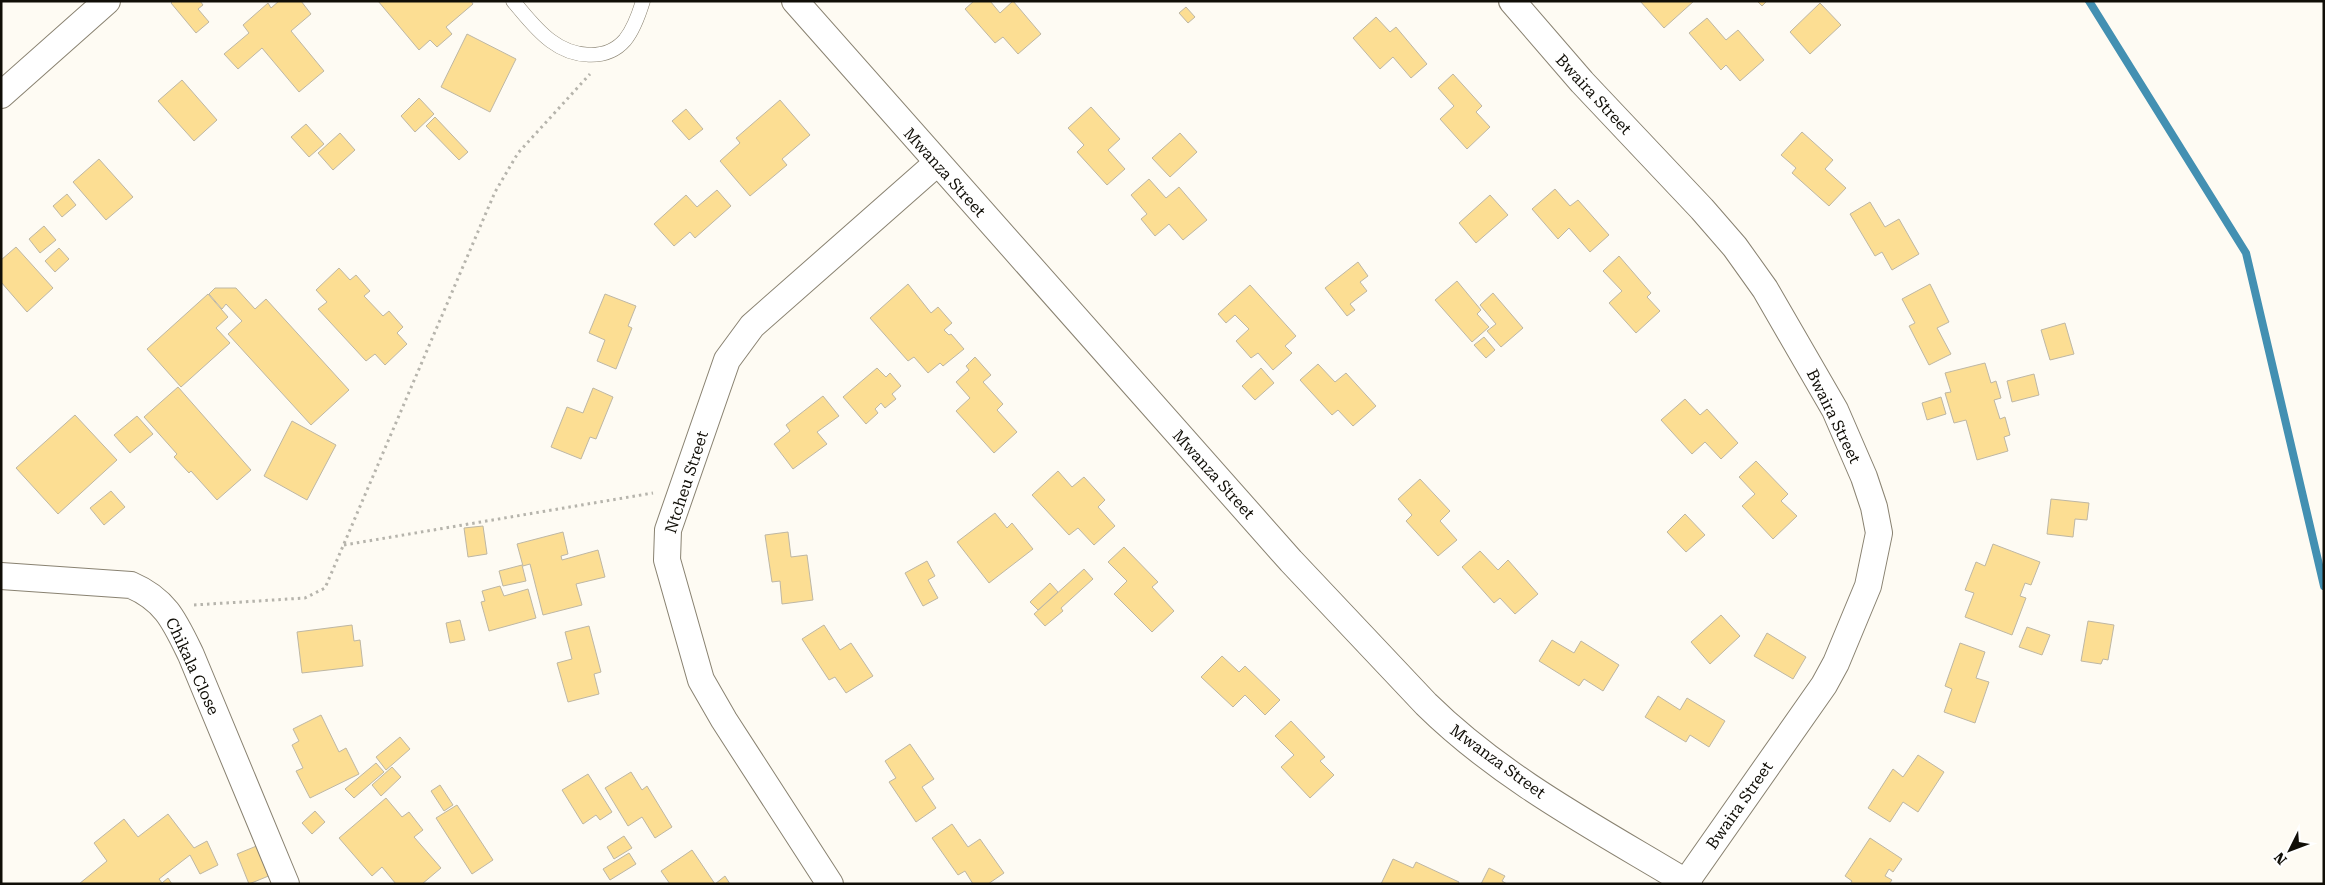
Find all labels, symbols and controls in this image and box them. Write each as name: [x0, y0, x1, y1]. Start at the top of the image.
street label: Bwaira Street: [1552, 50, 1636, 138]
street label: Mwanza Street: [900, 124, 990, 221]
street label: Bwaira Street: [1803, 366, 1865, 466]
street label: Mwanza Street: [1169, 426, 1259, 523]
street label: Ntcheu Street: [661, 429, 712, 536]
street label: Chikala Close: [162, 614, 224, 718]
street label: Mwanza Street: [1446, 720, 1549, 802]
street label: Bwaira Street: [1702, 758, 1777, 853]
north arrow: [2265, 825, 2315, 875]
text: N: [2271, 849, 2290, 868]

